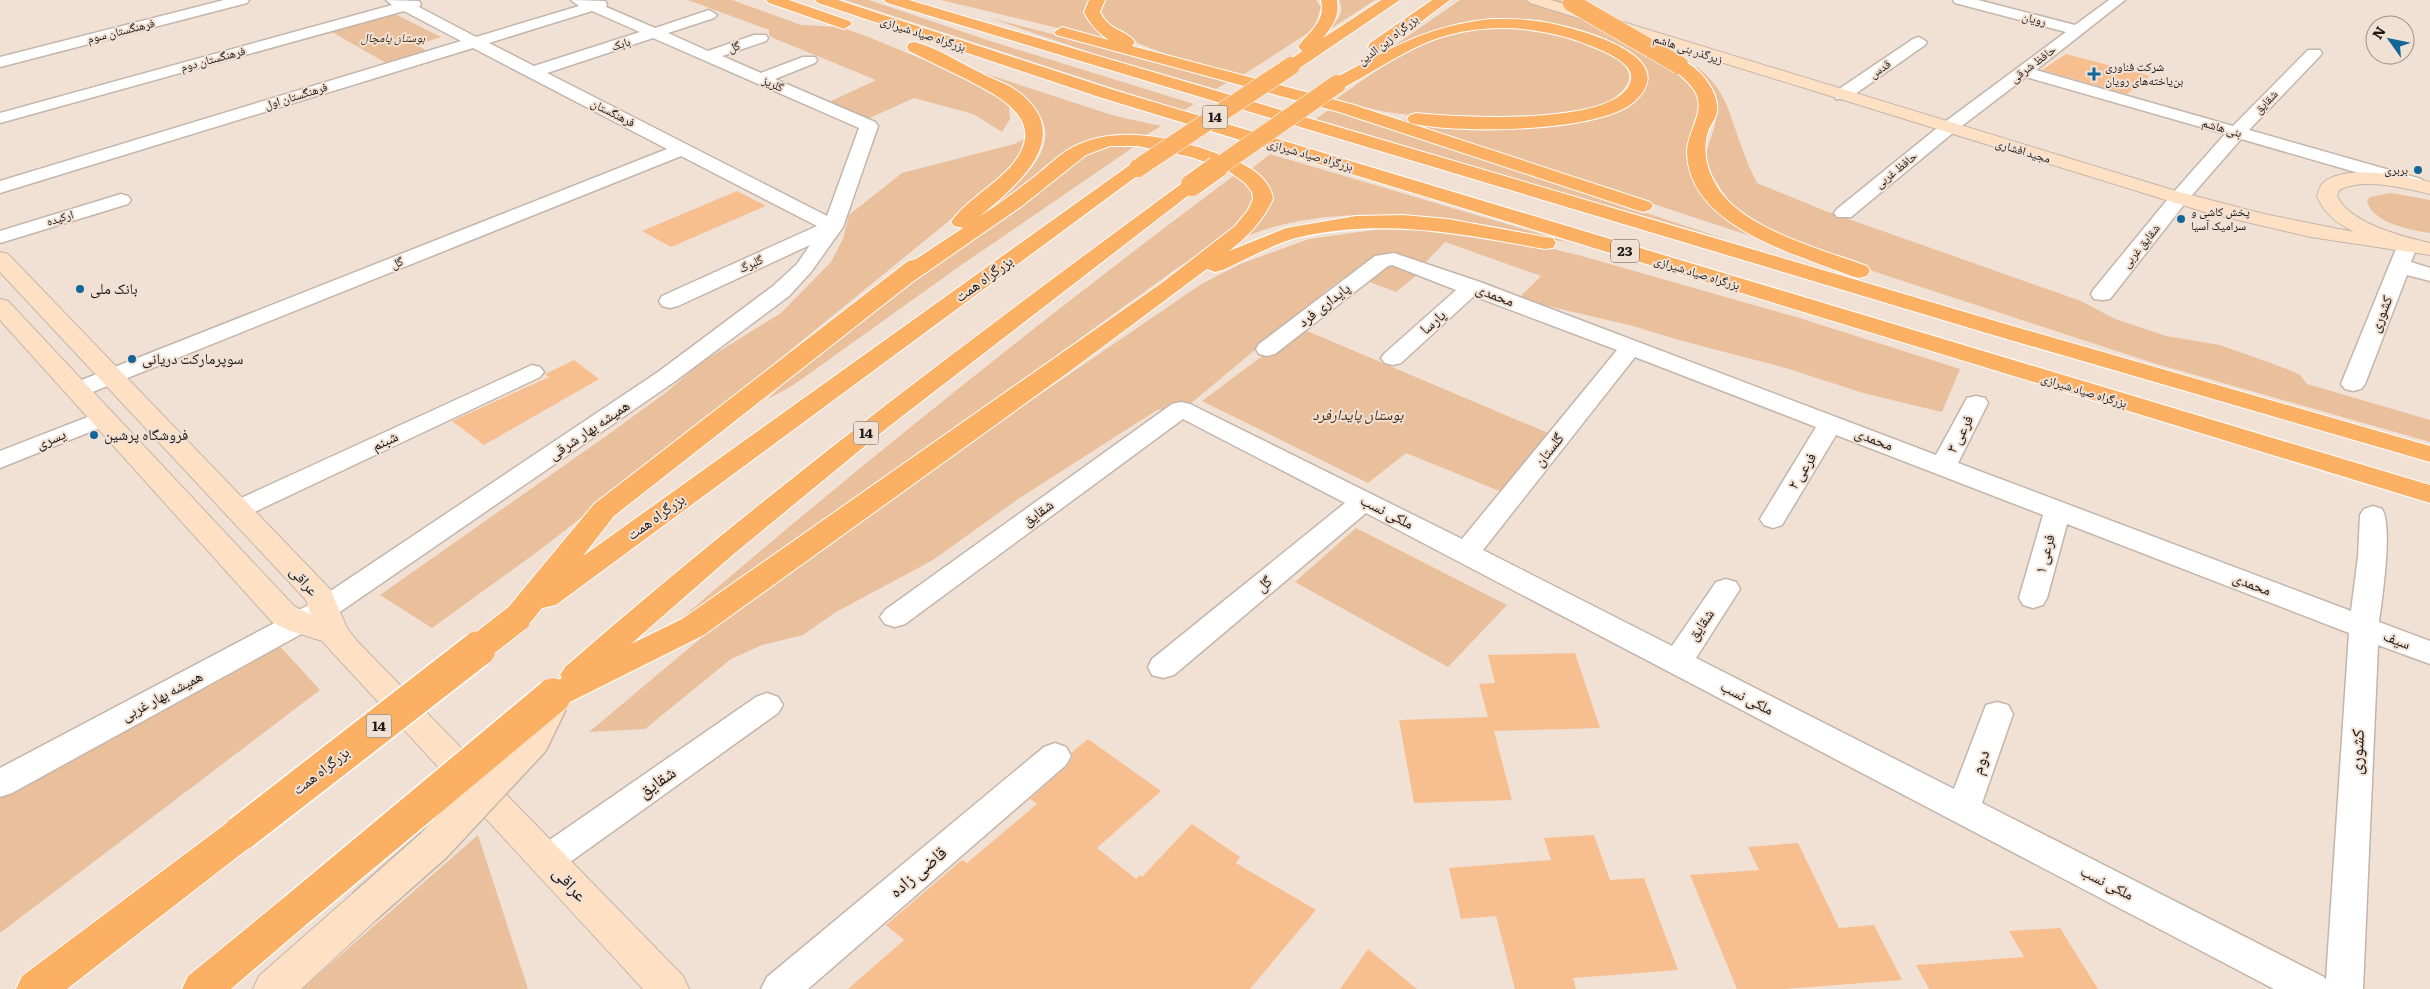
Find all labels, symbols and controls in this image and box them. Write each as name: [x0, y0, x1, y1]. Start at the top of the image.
street label: رویان: [2020, 6, 2049, 30]
street label: بزرگراه زین الدین: [1353, 10, 1422, 69]
street label: بزرگراه صیاد شیرازی: [878, 11, 968, 55]
street label: فرهنگستان سوم: [85, 13, 156, 47]
north arrow: [2365, 15, 2415, 65]
text: N: [2367, 22, 2390, 43]
park label: بوستان پامچال: [361, 28, 426, 46]
street label: زیرگذر بنی هاشم: [1651, 28, 1726, 68]
street label: بابک: [609, 32, 632, 55]
street label: گل: [725, 36, 742, 57]
street label: حافظ شرقی: [2006, 40, 2059, 86]
street label: فرهنگستان دوم: [178, 41, 247, 75]
street label: قدس: [1865, 54, 1894, 82]
place label: شرکت فناوری بن‌یاخته‌های رویان: [2105, 57, 2183, 89]
marker: شرکت فناوری بن‌یاخته‌های رویان: [2087, 67, 2101, 81]
street label: گلریز: [759, 70, 787, 96]
street label: فرهنگستان اول: [262, 77, 330, 113]
street label: شقایق: [2249, 85, 2281, 117]
street label: فرهنگستان: [588, 93, 639, 131]
road number: 14: [1202, 105, 1228, 128]
street label: بنی هاشم: [2200, 113, 2244, 141]
street label: بزرگراه صیاد شیرازی: [1265, 133, 1355, 175]
street label: مجید افشاری: [1993, 133, 2053, 167]
street label: حافظ غربی: [1870, 146, 1921, 192]
place label: بربری: [2384, 160, 2408, 178]
marker: بربری: [2412, 164, 2424, 176]
place label: پخش کاشی و سرامیک آسیا: [2191, 202, 2250, 234]
street label: ارکیده: [44, 204, 76, 230]
marker: پخش کاشی و سرامیک آسیا: [2175, 213, 2187, 225]
street label: شقایق غربی: [2117, 219, 2164, 271]
road number: 23: [1611, 240, 1639, 262]
street label: بزرگراه همت: [949, 249, 1017, 307]
street label: گلبرگ: [735, 250, 766, 277]
street label: بزرگراه صیاد شیرازی: [1652, 250, 1742, 294]
street label: گل: [388, 251, 406, 273]
place label: بانک ملی: [90, 276, 138, 299]
street label: پایداری فرد: [1292, 276, 1354, 332]
street label: محمدی: [1473, 276, 1518, 311]
marker: بانک ملی: [74, 283, 86, 295]
street label: کشوری: [2362, 291, 2397, 335]
street label: پارسا: [1414, 303, 1450, 339]
place label: سوپرمارکت دریانی: [142, 346, 244, 369]
marker: سوپرمارکت دریانی: [126, 353, 138, 365]
street label: بزرگراه صیاد شیرازی: [2039, 368, 2129, 412]
street label: همیشه بهار شرقی: [543, 393, 634, 465]
park label: بوستان پایدارفرد: [1313, 402, 1404, 425]
street label: فرعی ۳: [1939, 410, 1978, 456]
street label: محمدی: [1852, 420, 1897, 455]
street label: یسری: [32, 421, 69, 454]
place label: فروشگاه پرشین: [104, 422, 188, 445]
road number: 14: [854, 422, 878, 444]
street label: شبنم: [367, 424, 401, 456]
street label: گلستان: [1527, 427, 1569, 471]
marker: فروشگاه پرشین: [88, 429, 100, 441]
street label: فرعی ۲: [1780, 447, 1821, 493]
street label: بزرگراه همت: [621, 487, 689, 545]
street label: ملکی نسب: [1357, 487, 1418, 534]
street label: شقایق: [1017, 492, 1058, 531]
street label: فرعی ۱: [2027, 531, 2060, 576]
street label: عراقی: [285, 560, 325, 601]
street label: محمدی: [2230, 565, 2275, 600]
street label: گل: [1250, 569, 1276, 597]
street label: شقایق: [1681, 603, 1719, 645]
street label: سیف: [2381, 623, 2415, 654]
street label: همیشه بهار غربی: [116, 664, 206, 726]
street label: ملکی نسب: [1717, 673, 1778, 720]
road number: 14: [366, 714, 392, 738]
street label: کشوری: [2341, 728, 2370, 776]
street label: بزرگراه همت: [287, 740, 354, 800]
street label: دوم: [1962, 745, 1995, 778]
street label: شقایق: [632, 758, 681, 804]
street label: قاضی زاده: [882, 839, 952, 903]
street label: ملکی نسب: [2077, 858, 2138, 905]
street label: عراقی: [547, 859, 595, 907]

